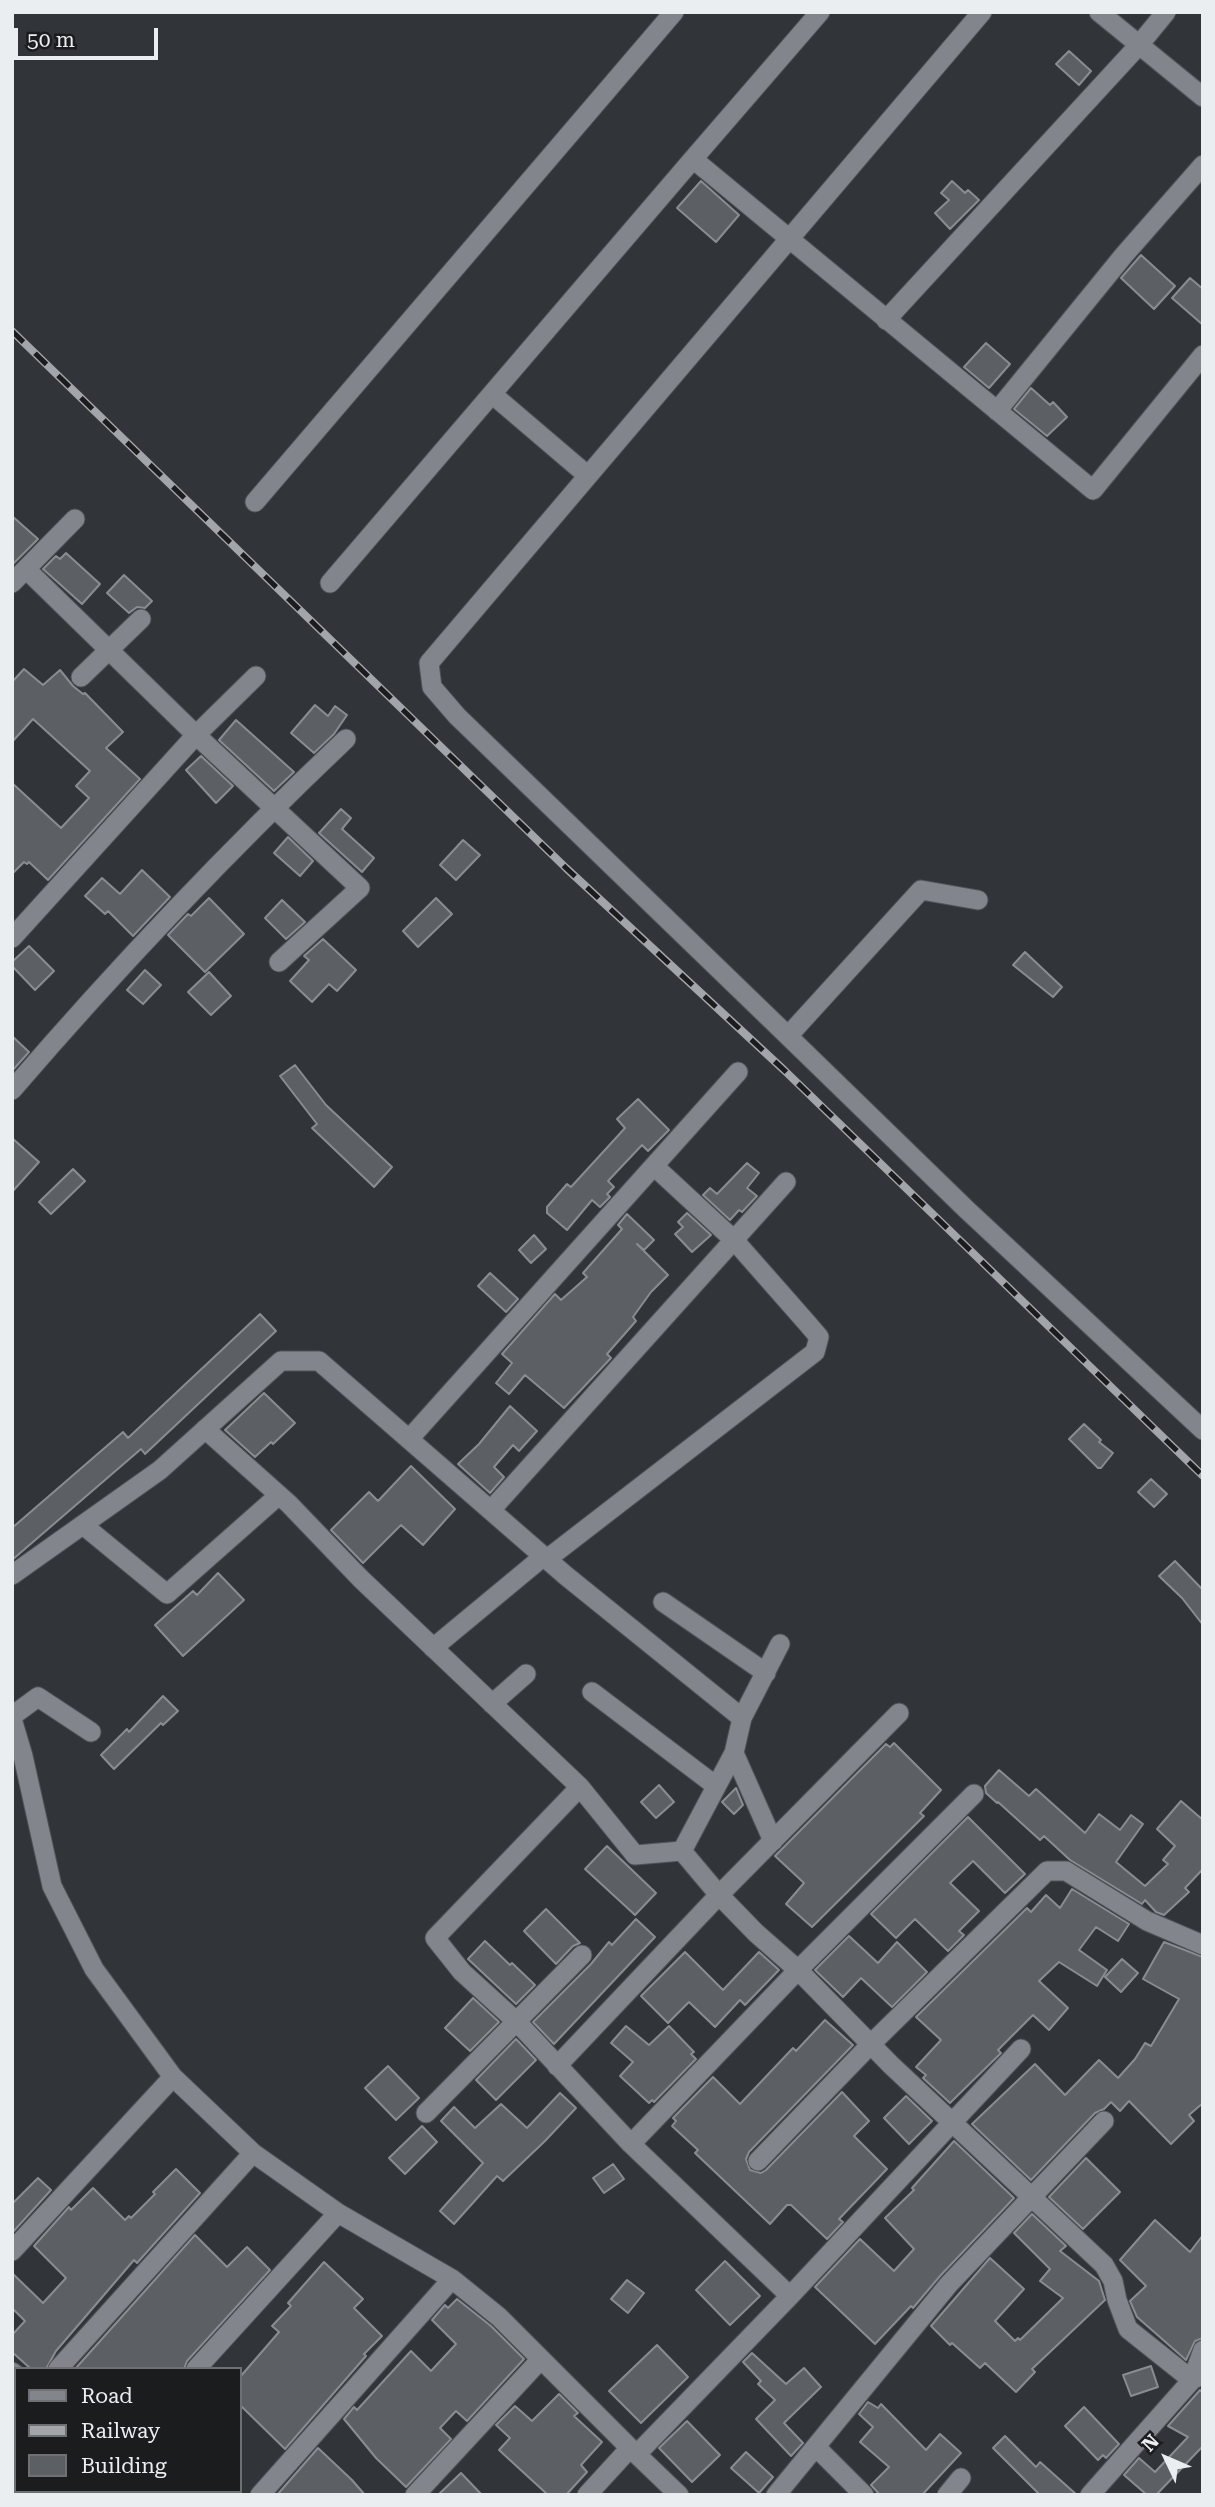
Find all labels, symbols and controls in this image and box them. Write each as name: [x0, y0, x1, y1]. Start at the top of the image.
scale bar: [18, 14, 161, 58]
text: 50 m: [27, 28, 75, 52]
legend: [14, 2367, 242, 2493]
text: Road: [81, 2384, 133, 2408]
text: Railway: [81, 2419, 160, 2443]
north arrow: [1131, 2423, 1201, 2493]
text: N: [1137, 2430, 1164, 2456]
text: Building: [81, 2454, 167, 2478]

